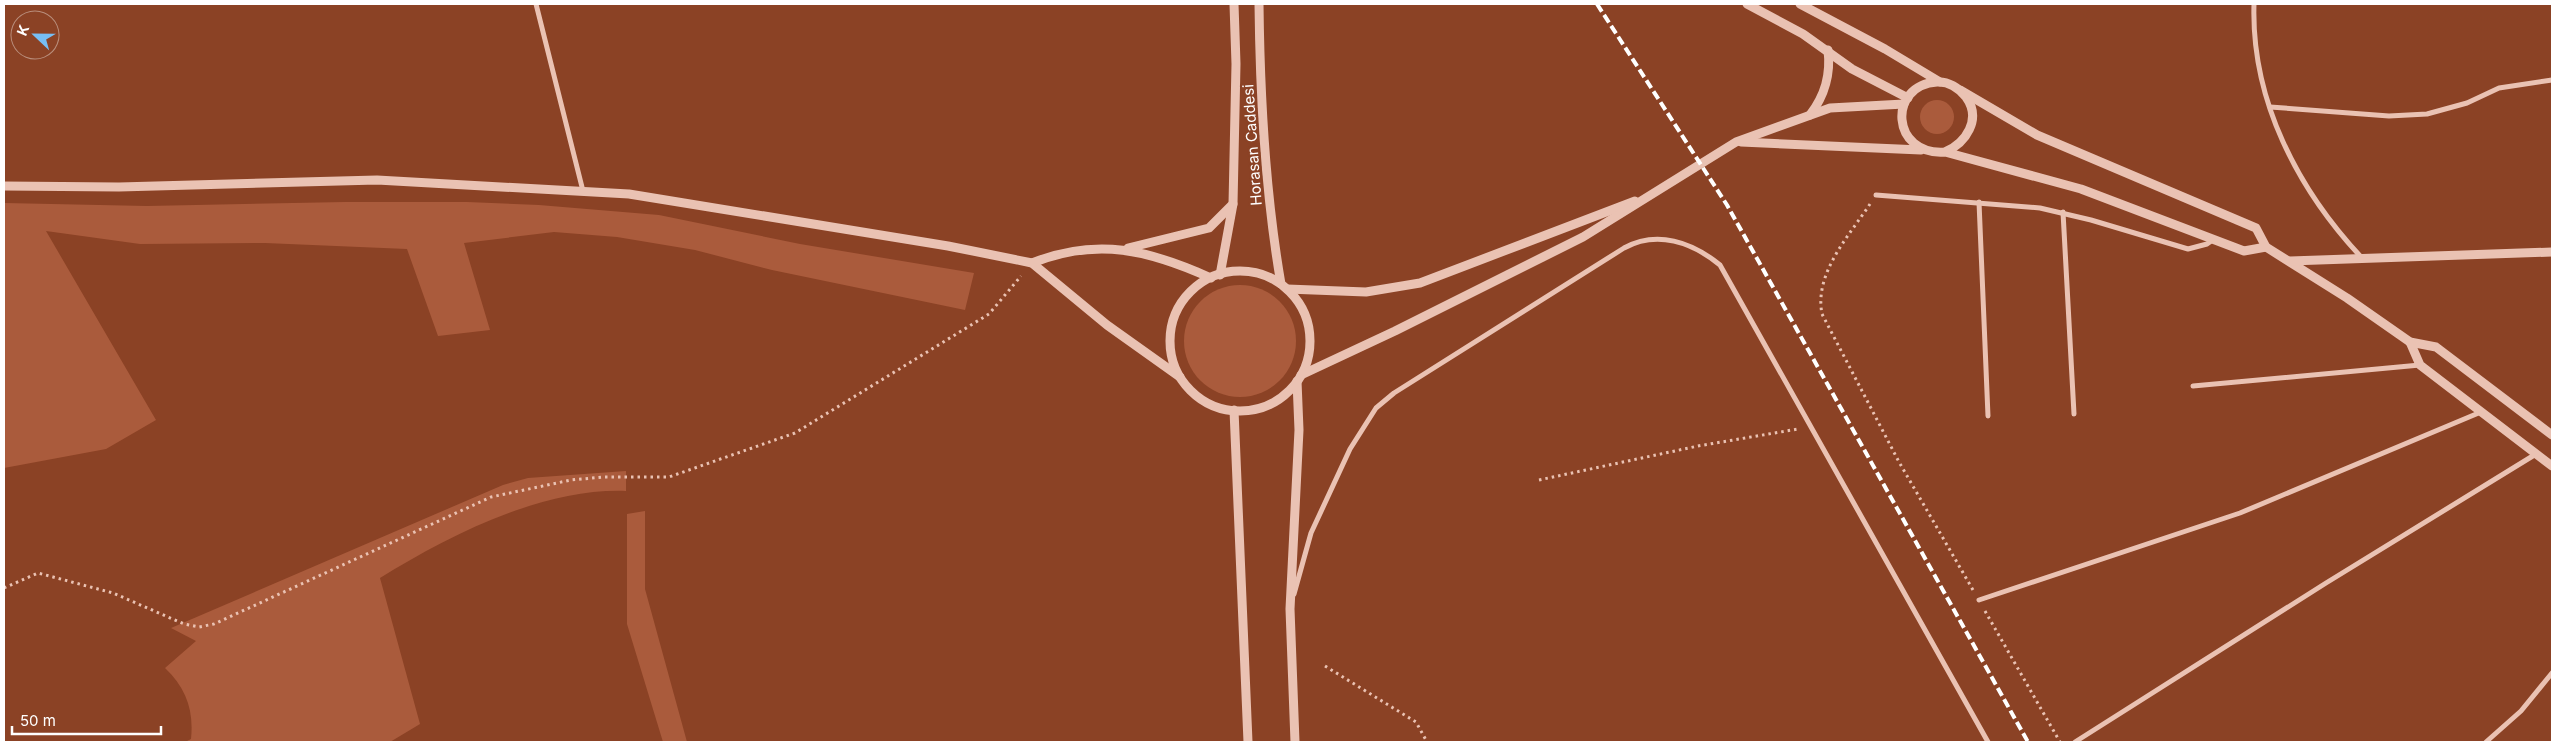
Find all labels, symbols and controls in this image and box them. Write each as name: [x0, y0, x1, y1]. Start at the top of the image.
north arrow: [10, 10, 60, 60]
text: K: [13, 22, 32, 38]
street label: Horasan Caddesi: [1238, 84, 1266, 206]
scale bar: [12, 704, 161, 736]
text: 50 m: [20, 711, 56, 730]

